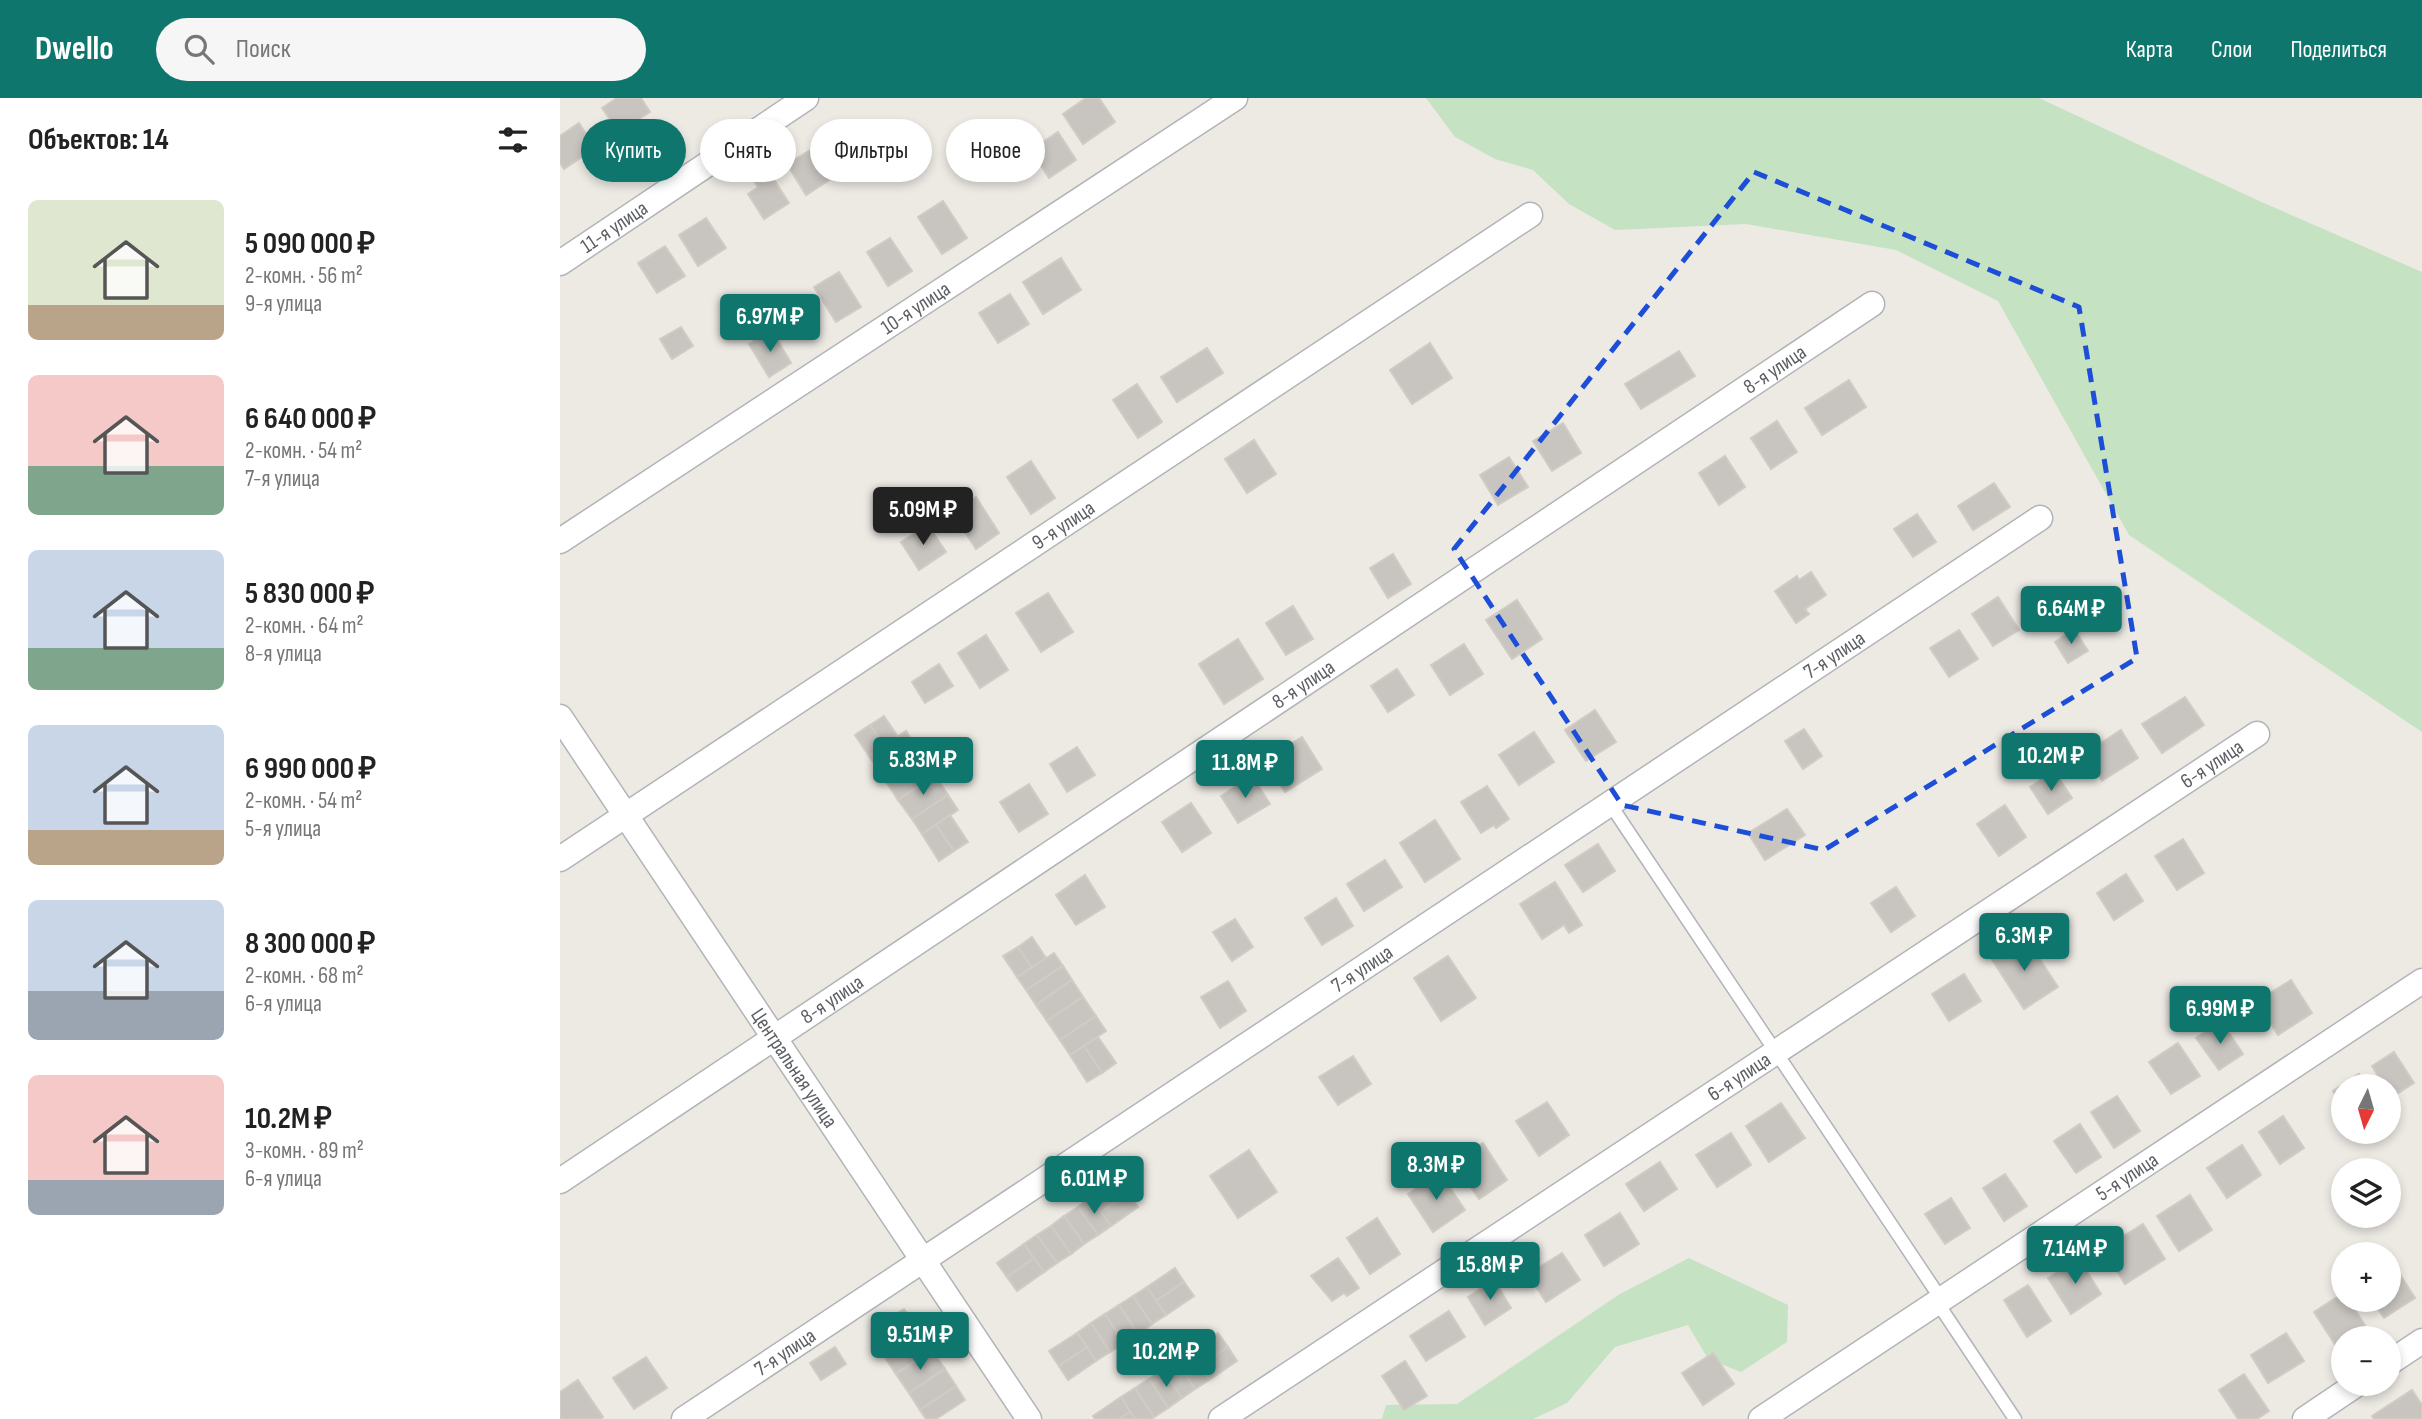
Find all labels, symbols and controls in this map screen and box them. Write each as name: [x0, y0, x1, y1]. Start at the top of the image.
search box: [156, 18, 646, 81]
text: Dwello: [35, 29, 114, 69]
icon: search: [180, 30, 218, 68]
text: Поиск: [236, 34, 291, 65]
text: Карта: [2126, 35, 2173, 64]
text: Слои: [2211, 35, 2252, 64]
text: Поделиться: [2290, 35, 2387, 64]
chip: Купить: [581, 119, 686, 182]
chip: Снять: [700, 119, 796, 182]
chip: Фильтры: [810, 119, 932, 182]
chip: Новое: [946, 119, 1045, 182]
icon: filters: [494, 121, 532, 159]
text: Объектов: 14: [28, 122, 169, 158]
street label: 11-я улица: [576, 195, 652, 258]
text: 5 090 000 ₽: [245, 226, 375, 262]
icon: home: [84, 228, 168, 312]
text: 2-комн. · 56 m²: [245, 262, 363, 290]
street label: 10-я улица: [876, 276, 955, 340]
text: 9-я улица: [245, 290, 322, 318]
pin: 6.97M ₽: [705, 294, 835, 354]
text: 6.97M ₽: [736, 303, 804, 331]
street label: 8-я улица: [1738, 339, 1811, 399]
text: 6 640 000 ₽: [245, 401, 376, 437]
icon: home: [84, 403, 168, 487]
text: 2-комн. · 54 m²: [245, 437, 362, 465]
text: 7-я улица: [245, 465, 320, 493]
pin: 5.09M ₽: [858, 488, 988, 547]
street label: 9-я улица: [1027, 495, 1099, 555]
text: 5.09M ₽: [889, 496, 957, 524]
text: 5 830 000 ₽: [245, 576, 374, 612]
icon: home: [84, 578, 168, 662]
pin: 6.64M ₽: [2006, 587, 2136, 646]
text: 6.64M ₽: [2037, 595, 2105, 623]
text: 2-комн. · 64 m²: [245, 612, 364, 640]
street label: 7-я улица: [1799, 625, 1870, 684]
text: 8-я улица: [245, 640, 322, 668]
street label: 8-я улица: [1267, 654, 1339, 714]
pin: 10.2M ₽: [1986, 734, 2116, 793]
street label: 6-я улица: [2176, 734, 2248, 794]
pin: 5.83M ₽: [858, 738, 988, 797]
pin: 11.8M ₽: [1180, 740, 1310, 800]
text: 10.2M ₽: [2018, 742, 2084, 770]
text: 5.83M ₽: [889, 746, 957, 774]
text: 11.8M ₽: [1212, 749, 1278, 777]
text: 6 990 000 ₽: [245, 751, 376, 787]
icon: home: [84, 753, 168, 837]
text: 2-комн. · 54 m²: [245, 787, 362, 815]
text: 5-я улица: [245, 815, 321, 843]
pin: 6.3M ₽: [1967, 914, 2081, 973]
text: 6.3M ₽: [1995, 922, 2053, 950]
text: 8 300 000 ₽: [245, 926, 376, 962]
icon: home: [84, 928, 168, 1012]
street label: 7-я улица: [1327, 939, 1397, 998]
text: 2-комн. · 68 m²: [245, 962, 364, 990]
street label: 8-я улица: [796, 969, 868, 1029]
pin: 6.99M ₽: [2155, 986, 2285, 1046]
text: 6-я улица: [245, 990, 322, 1018]
text: 6.99M ₽: [2186, 995, 2254, 1023]
street label: Центральная улица: [746, 1004, 843, 1132]
street label: 6-я улица: [1703, 1047, 1775, 1106]
north arrow: [2331, 1074, 2401, 1144]
map controls: [2331, 1074, 2401, 1396]
text: 10.2M ₽: [245, 1101, 332, 1137]
icon: home: [84, 1103, 168, 1187]
text: 3-комн. · 89 m²: [245, 1137, 364, 1165]
pin: 8.3M ₽: [1379, 1142, 1493, 1202]
street label: 5-я улица: [2091, 1147, 2163, 1206]
text: 8.3M ₽: [1407, 1151, 1465, 1179]
pin: 6.01M ₽: [1029, 1156, 1159, 1216]
button: layers: [2331, 1158, 2401, 1228]
text: 6-я улица: [245, 1165, 322, 1193]
text: 6.01M ₽: [1061, 1165, 1127, 1193]
pin: 7.14M ₽: [2010, 1226, 2140, 1286]
text: 7.14M ₽: [2043, 1235, 2107, 1263]
pin: 15.8M ₽: [1425, 1242, 1555, 1302]
button: +: [2331, 1242, 2401, 1312]
text: 15.8M ₽: [1457, 1251, 1523, 1279]
pin: 9.51M ₽: [855, 1312, 985, 1372]
text: 9.51M ₽: [887, 1321, 953, 1349]
street label: 7-я улица: [749, 1323, 820, 1381]
button: −: [2331, 1326, 2401, 1396]
pin: 10.2M ₽: [1101, 1330, 1231, 1389]
text: 10.2M ₽: [1133, 1338, 1199, 1366]

